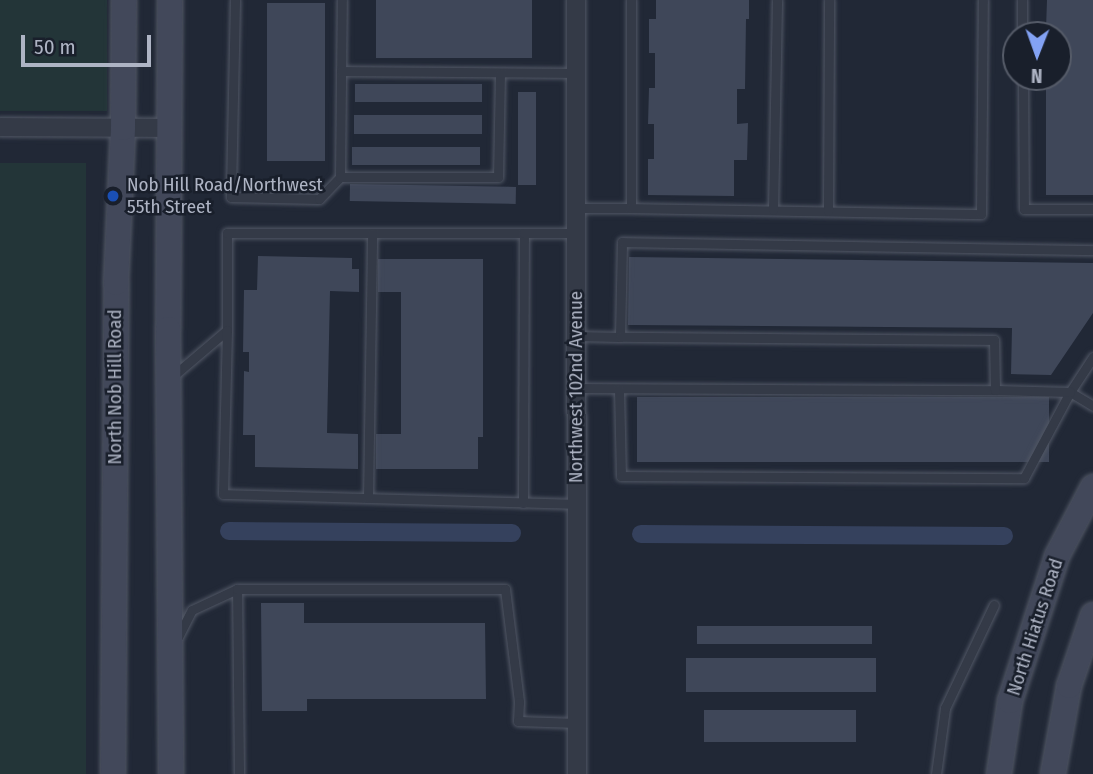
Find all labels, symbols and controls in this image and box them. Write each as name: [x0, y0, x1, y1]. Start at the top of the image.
scale bar: [24, 21, 154, 65]
north arrow: [1002, 21, 1072, 91]
text: 50 m: [34, 34, 76, 60]
text: N: [1031, 64, 1043, 87]
place label: Nob Hill Road/Northwest 55th Street: [127, 174, 323, 218]
marker: Nob Hill Road/Northwest 55th Street: [105, 188, 121, 204]
street label: Northwest 102nd Avenue: [565, 291, 587, 483]
street label: North Nob Hill Road: [104, 309, 126, 465]
street label: North Hiatus Road: [1002, 556, 1068, 698]

